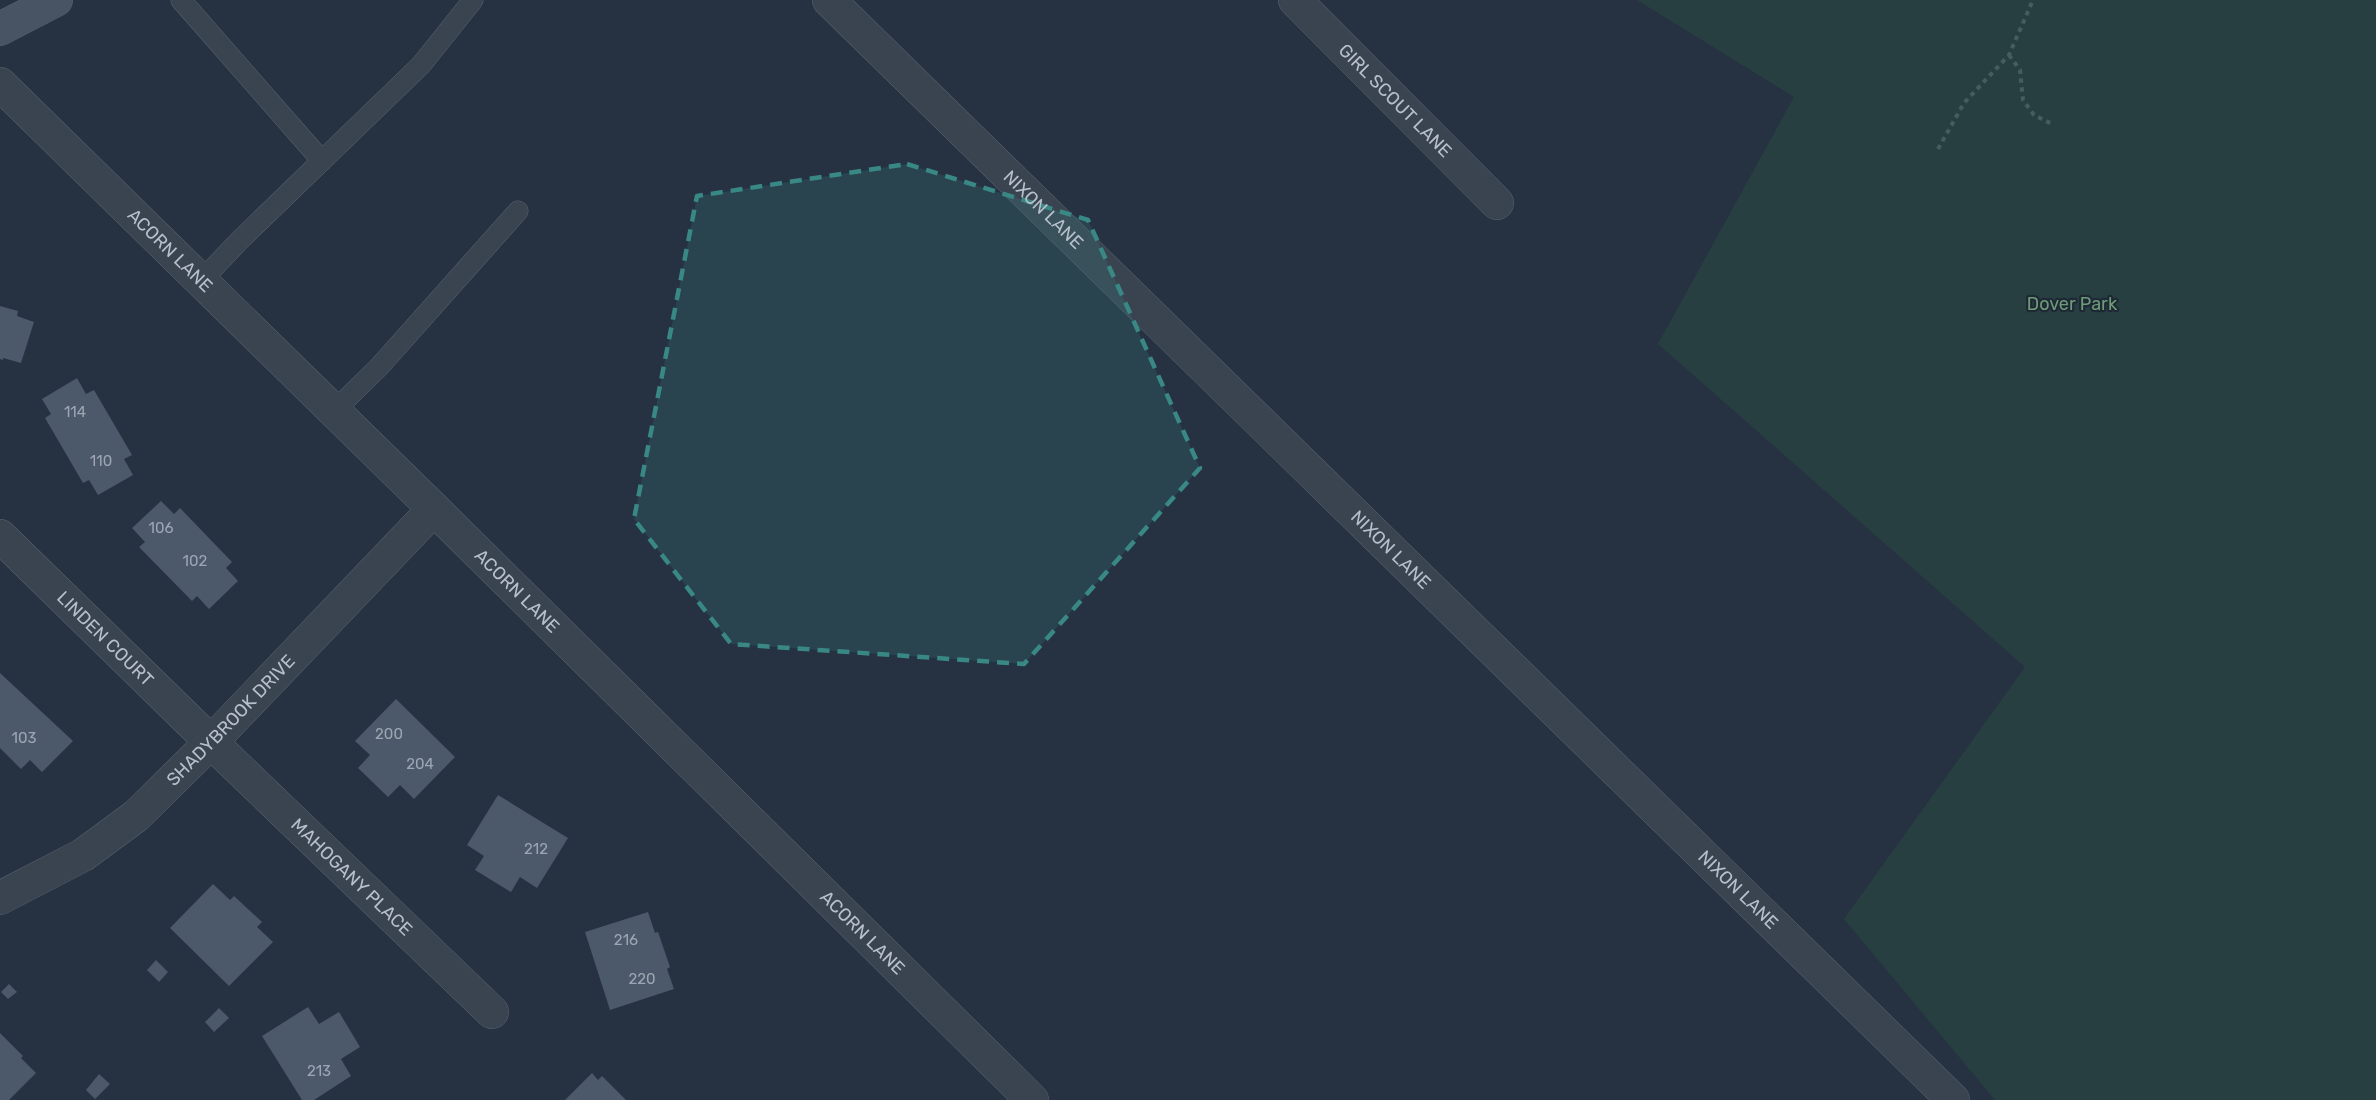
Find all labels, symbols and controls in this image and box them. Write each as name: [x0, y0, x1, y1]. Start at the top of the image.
street label: GIRL SCOUT LANE: [1334, 39, 1456, 162]
street label: NIXON LANE: [999, 166, 1088, 254]
street label: ACORN LANE: [123, 204, 217, 297]
park label: Dover Park: [2027, 293, 2118, 315]
house number: 114: [64, 403, 86, 421]
house number: 110: [90, 452, 112, 470]
street label: NIXON LANE: [1346, 506, 1435, 594]
house number: 106: [149, 519, 174, 537]
street label: ACORN LANE: [470, 544, 564, 638]
house number: 102: [183, 552, 208, 570]
street label: LINDEN COURT: [52, 587, 158, 691]
street label: SHADYBROOK DRIVE: [162, 650, 300, 791]
house number: 200: [375, 725, 403, 743]
house number: 103: [12, 729, 36, 747]
house number: 204: [406, 755, 434, 773]
street label: MAHOGANY PLACE: [286, 814, 417, 941]
house number: 212: [524, 840, 548, 858]
street label: NIXON LANE: [1694, 846, 1783, 934]
street label: ACORN LANE: [816, 886, 910, 979]
house number: 216: [614, 931, 638, 949]
house number: 220: [628, 970, 656, 988]
house number: 213: [307, 1062, 331, 1080]

